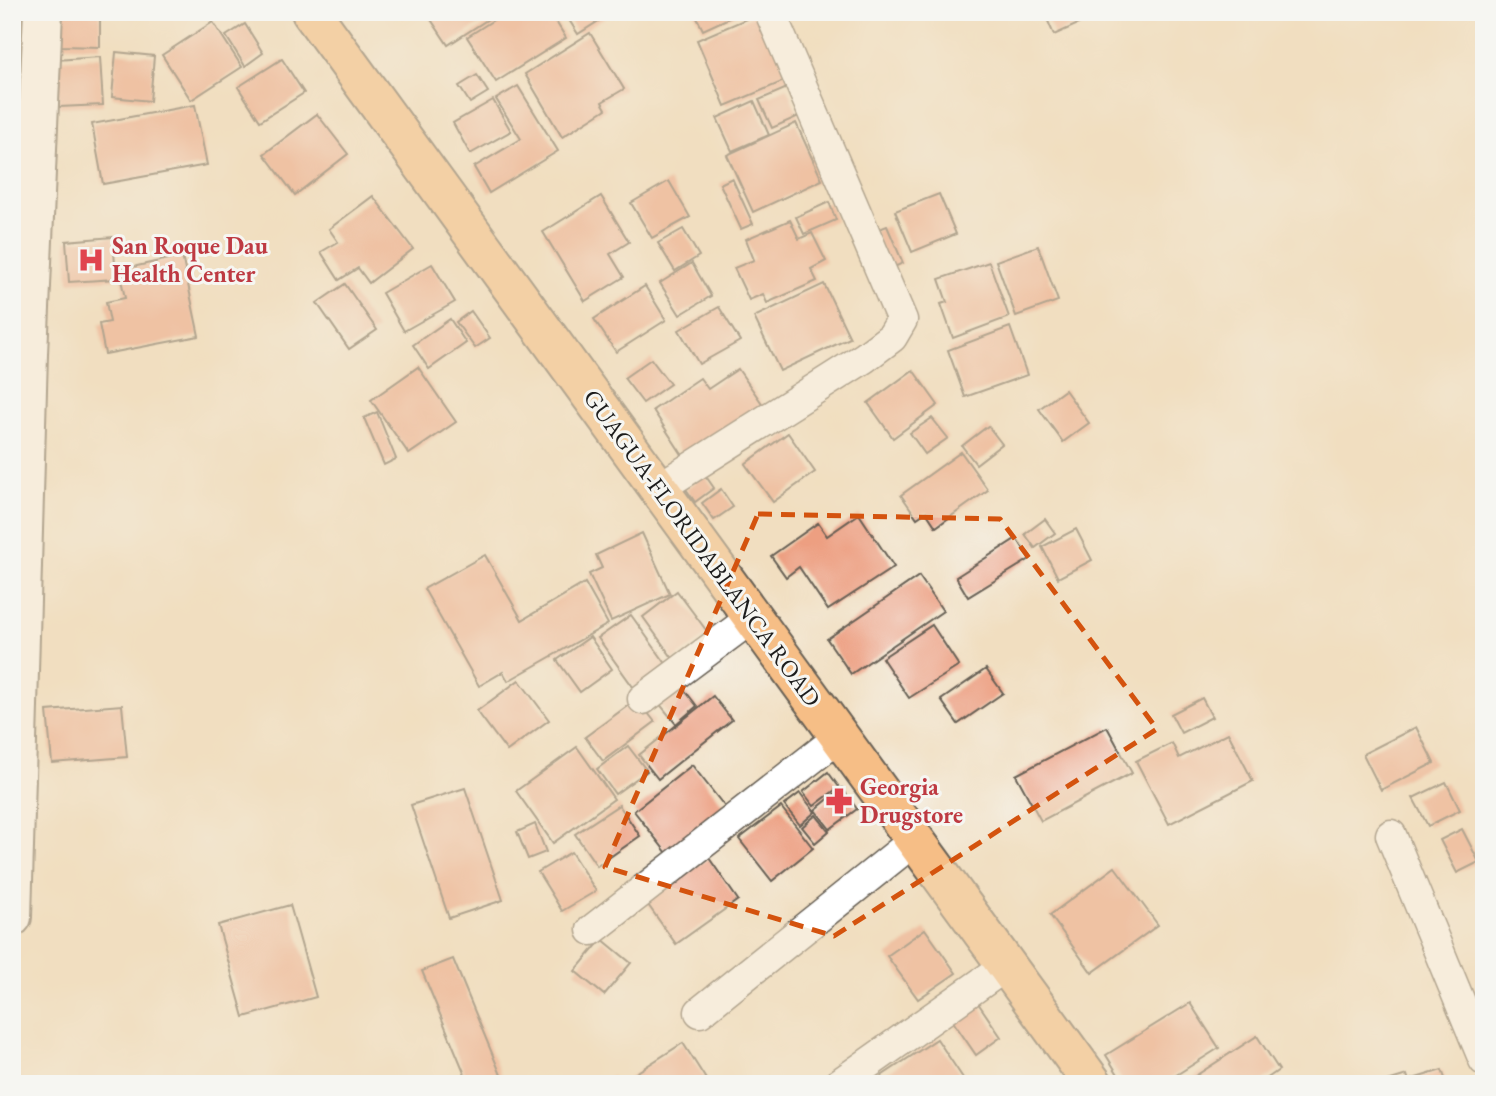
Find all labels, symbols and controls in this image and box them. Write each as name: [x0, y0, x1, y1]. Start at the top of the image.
place label: San Roque Dau Health Center: [112, 230, 269, 289]
hospital icon: San Roque Dau Health Center: [76, 245, 106, 275]
street label: GUAGUA-FLORIDABLANCA ROAD: [577, 383, 828, 713]
place label: Georgia Drugstore: [860, 771, 963, 831]
pharmacy icon: Georgia Drugstore: [824, 786, 854, 816]

